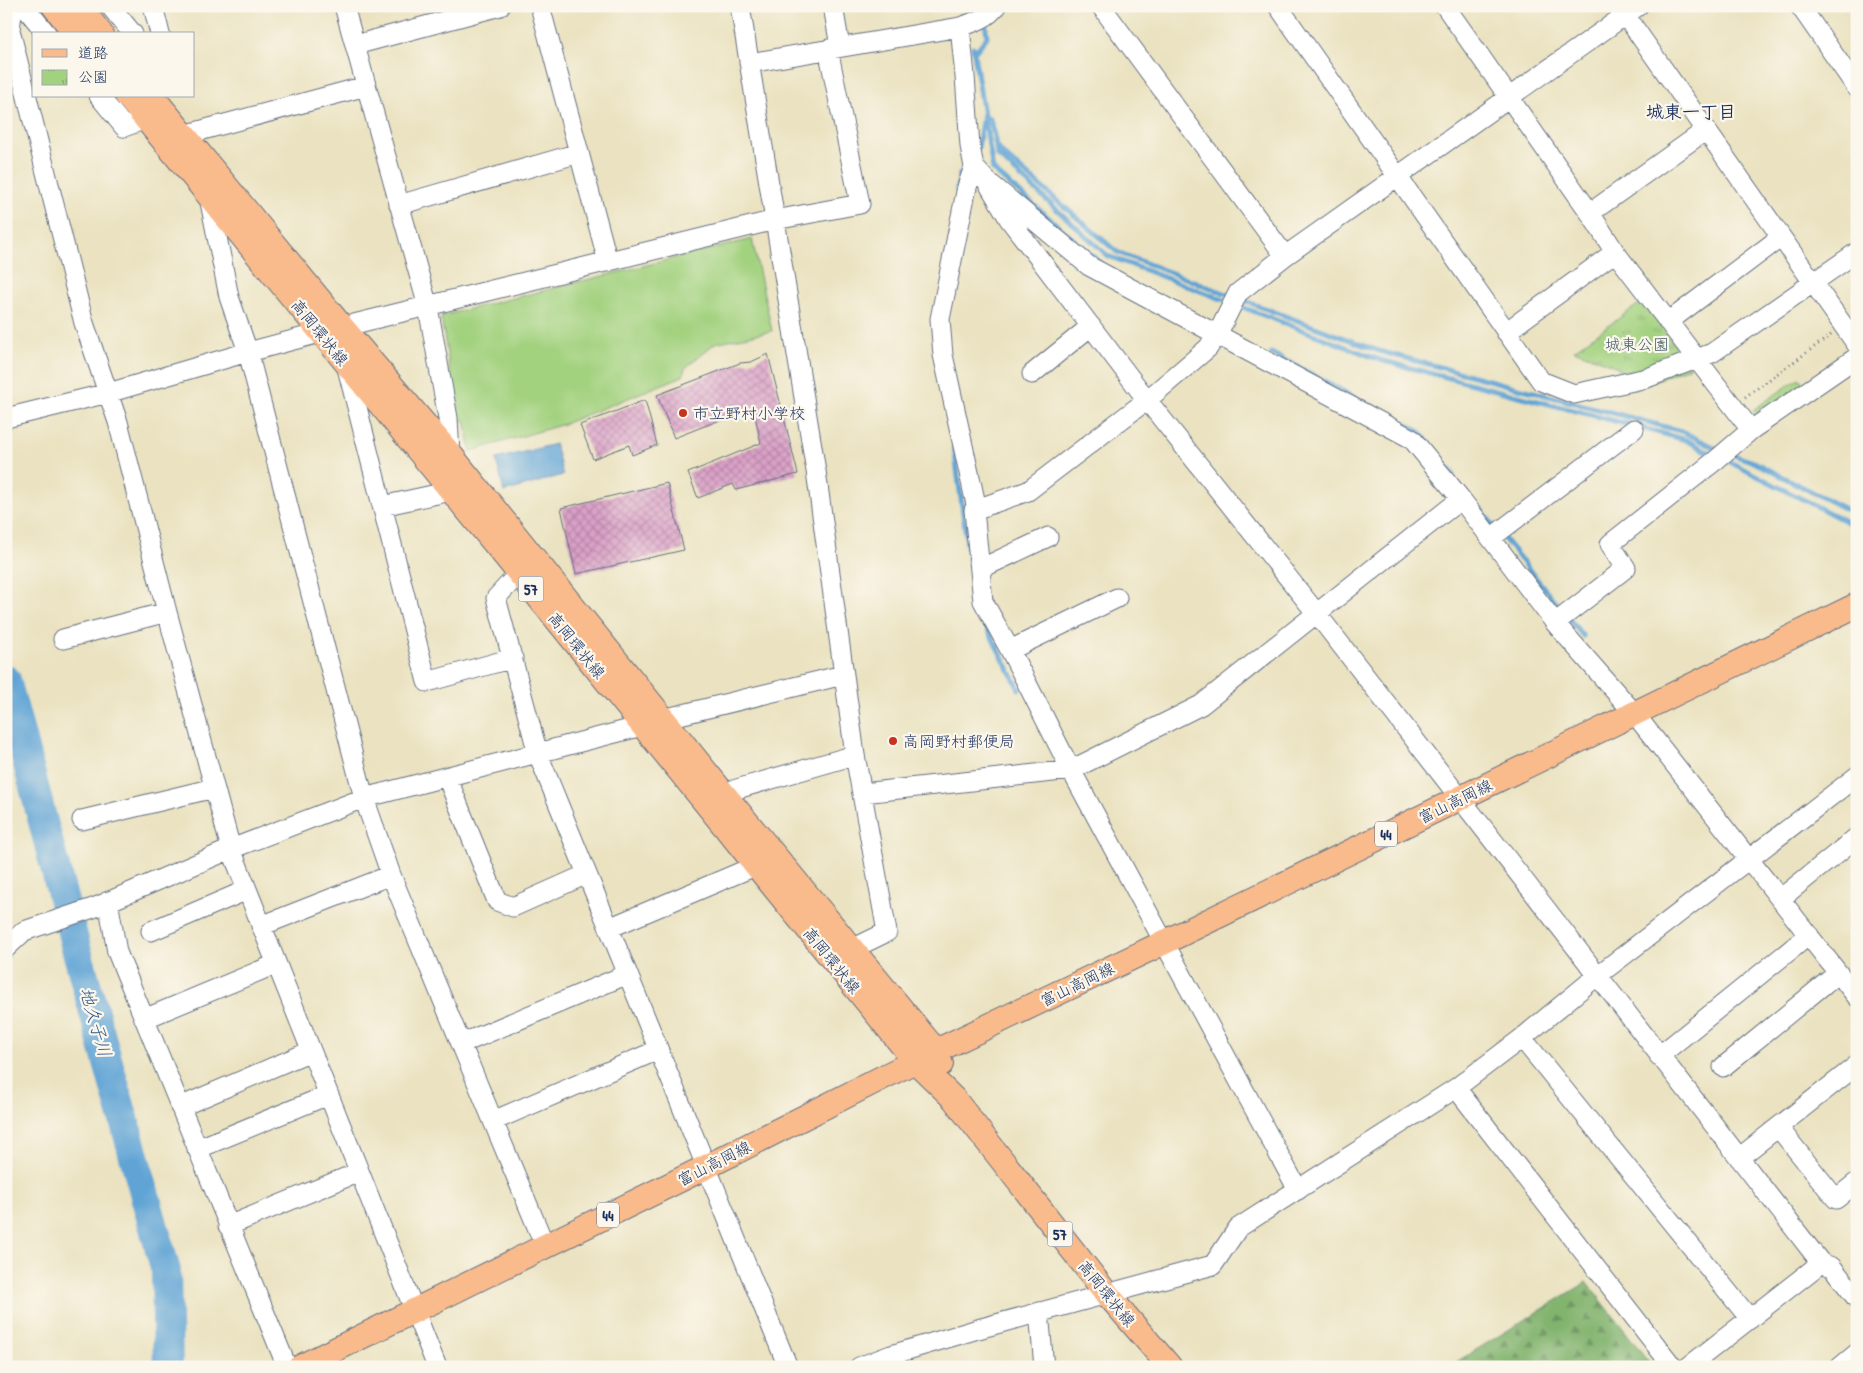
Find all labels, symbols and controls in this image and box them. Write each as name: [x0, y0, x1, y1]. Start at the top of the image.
legend: [32, 32, 195, 98]
text: 道路: [78, 42, 108, 63]
text: 公園: [78, 66, 108, 87]
district label: 城東一丁目: [1646, 99, 1736, 124]
street label: 高岡環状線: [286, 294, 354, 370]
park label: 城東公園: [1605, 333, 1669, 355]
place label: 市立野村小学校: [693, 402, 805, 424]
marker: 市立野村小学校: [677, 407, 689, 419]
road number: 57: [518, 576, 544, 602]
street label: 高岡環状線: [543, 607, 611, 683]
place label: 高岡野村郵便局: [903, 730, 1015, 752]
marker: 高岡野村郵便局: [887, 735, 899, 747]
street label: 富山高岡線: [1414, 774, 1496, 828]
road number: 44: [1375, 822, 1397, 846]
street label: 高岡環状線: [798, 922, 866, 998]
street label: 富山高岡線: [1036, 957, 1118, 1011]
water label: 地久子川: [74, 984, 118, 1060]
street label: 富山高岡線: [673, 1135, 755, 1191]
road number: 44: [597, 1202, 619, 1228]
road number: 57: [1048, 1222, 1072, 1246]
street label: 高岡環状線: [1073, 1255, 1141, 1331]

